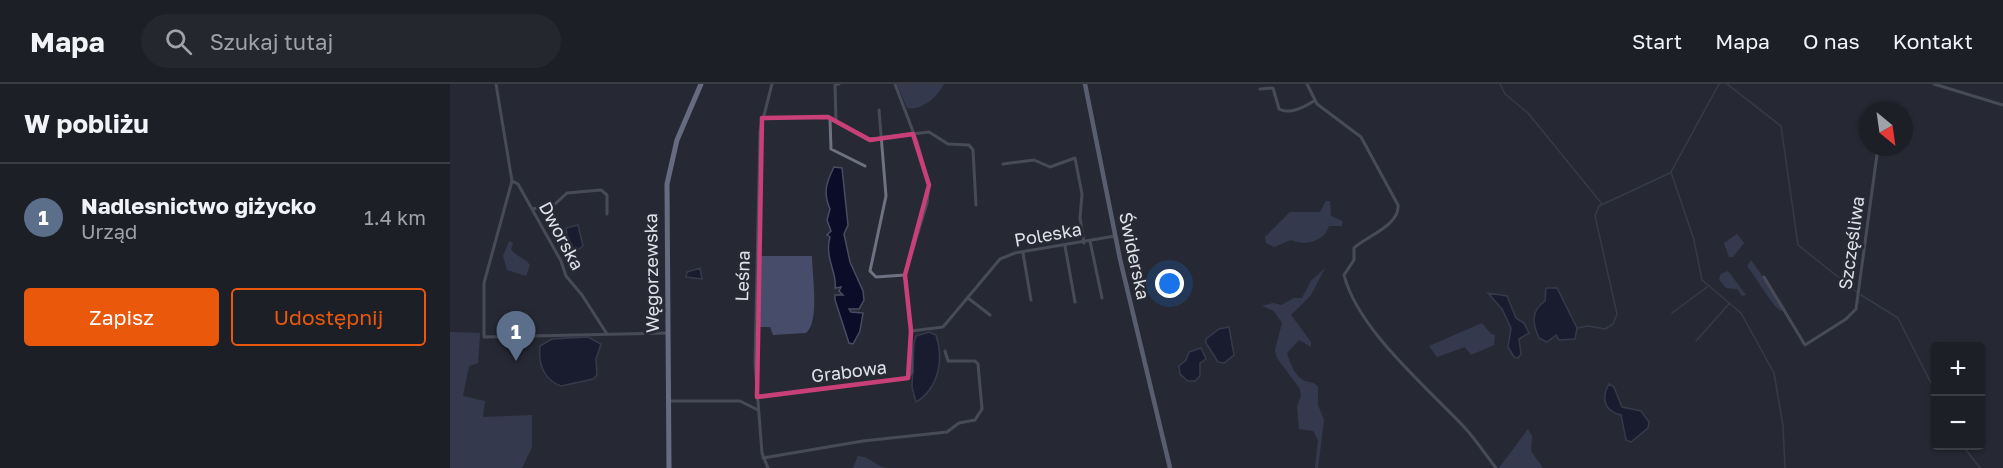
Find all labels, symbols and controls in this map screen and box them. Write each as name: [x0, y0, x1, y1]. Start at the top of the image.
search box: [141, 14, 561, 68]
text: Mapa: [30, 25, 105, 58]
icon: search: [162, 25, 195, 58]
text: Szukaj tutaj: [210, 28, 333, 55]
text: Start: [1632, 28, 1682, 54]
text: Mapa: [1715, 28, 1770, 54]
text: O nas: [1803, 28, 1860, 54]
text: Kontakt: [1893, 28, 1973, 54]
north arrow: [1859, 102, 1913, 156]
text: W pobliżu: [24, 108, 149, 139]
text: Nadlesnictwo giżycko: [81, 192, 316, 219]
street label: Szczęśliwa: [1834, 195, 1868, 291]
street label: Dworska: [535, 197, 589, 274]
text: 1: [38, 205, 49, 229]
text: 1.4 km: [364, 205, 426, 229]
street label: Świderska: [1115, 210, 1155, 302]
street label: Węgorzewska: [639, 213, 663, 333]
street label: Poleska: [1012, 217, 1083, 251]
text: Urząd: [81, 219, 137, 243]
street label: Leśna: [730, 250, 754, 302]
your location: [1155, 269, 1184, 298]
button: Zapisz: [24, 288, 219, 346]
button: Udostępnij: [231, 288, 426, 346]
pin: 1: [496, 312, 536, 361]
map controls: [1931, 342, 1985, 450]
button: +: [1931, 342, 1985, 396]
street label: Grabowa: [810, 355, 888, 387]
button: −: [1931, 396, 1985, 450]

